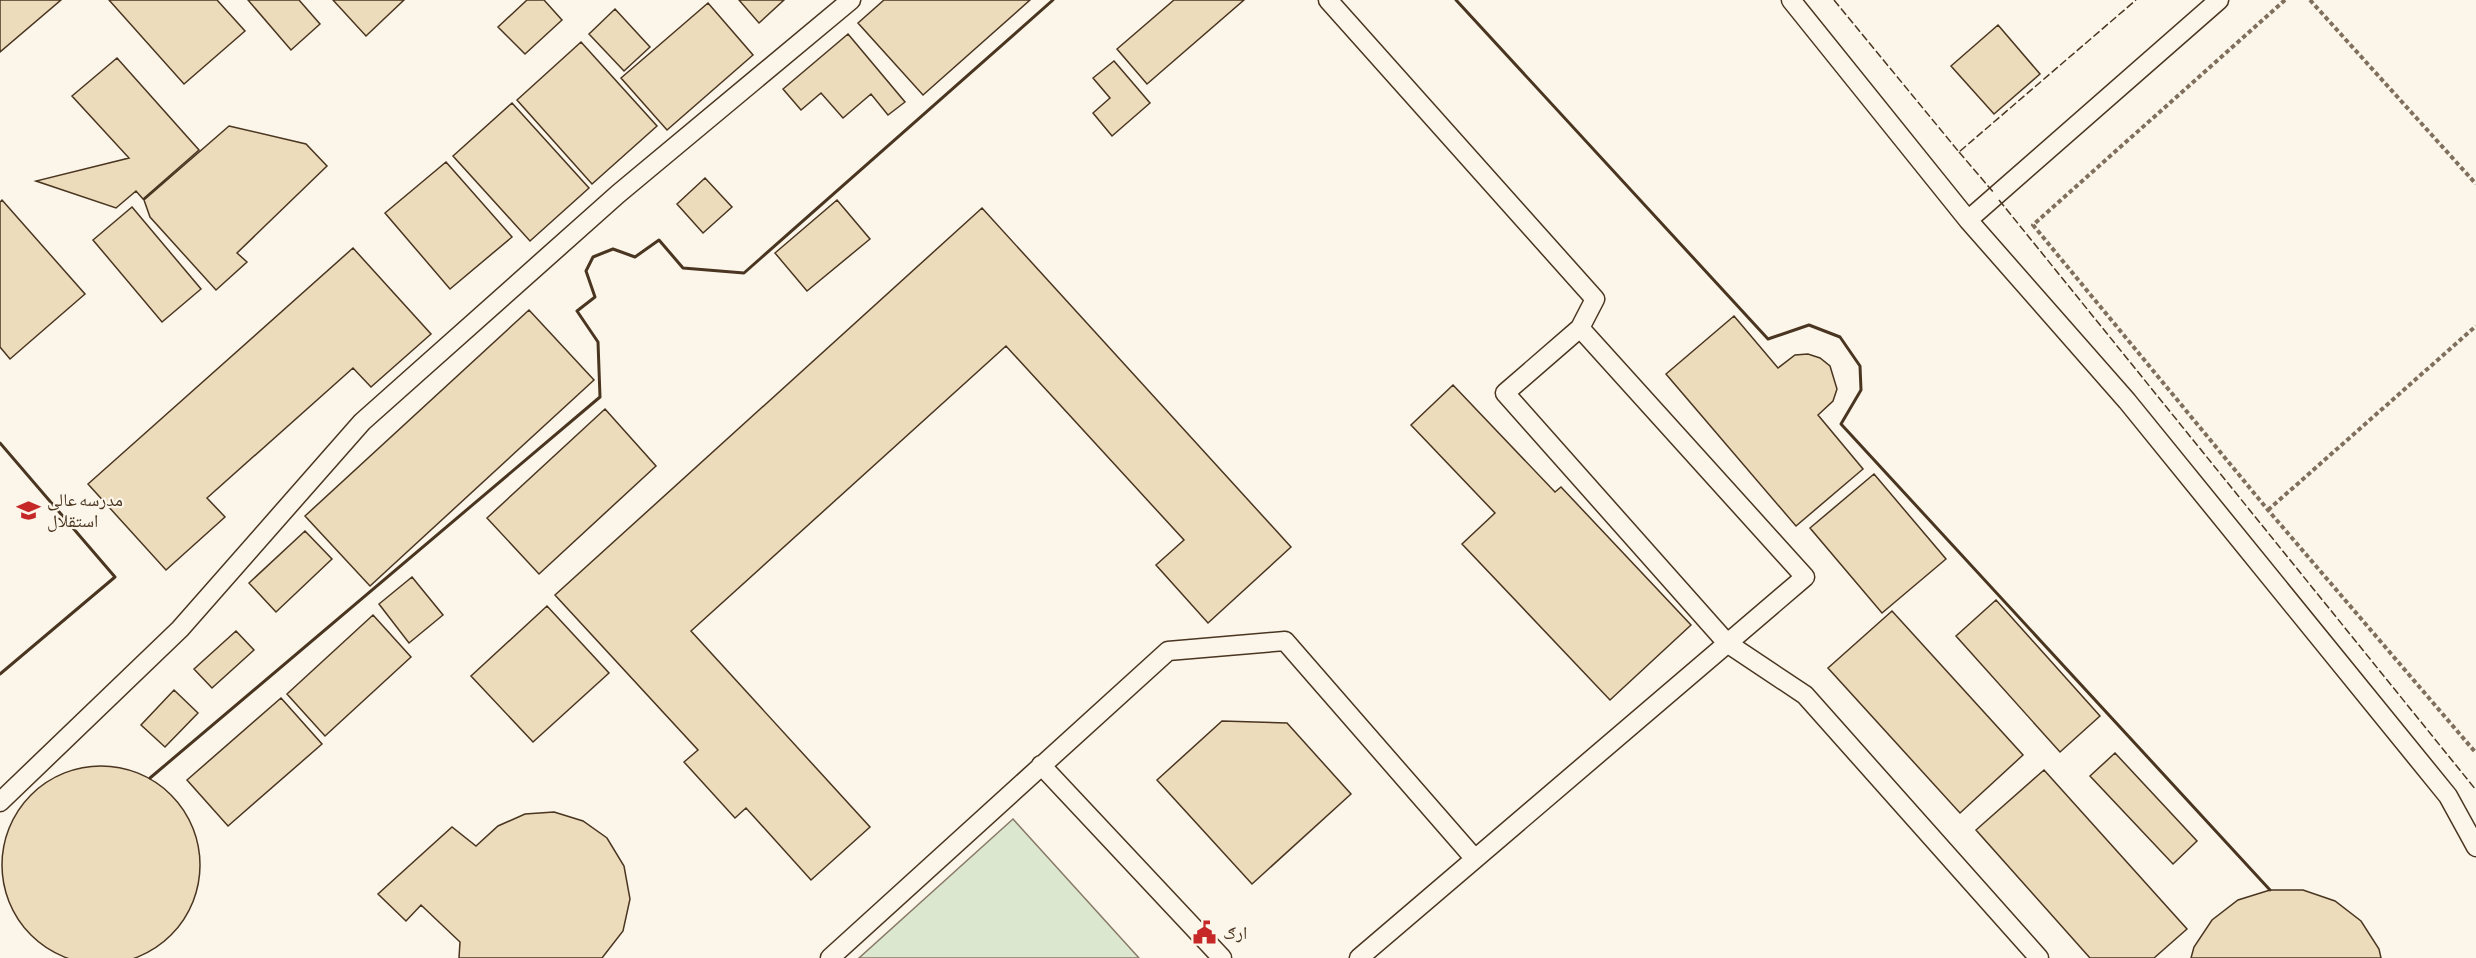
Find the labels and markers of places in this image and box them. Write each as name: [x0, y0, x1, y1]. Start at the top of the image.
place label: مدرسه عالی استقلال: [47, 489, 123, 532]
school or university icon: مدرسه عالی استقلال: [16, 497, 42, 523]
public building icon: ارګ: [1192, 920, 1218, 946]
place label: ارګ: [1223, 922, 1247, 943]

